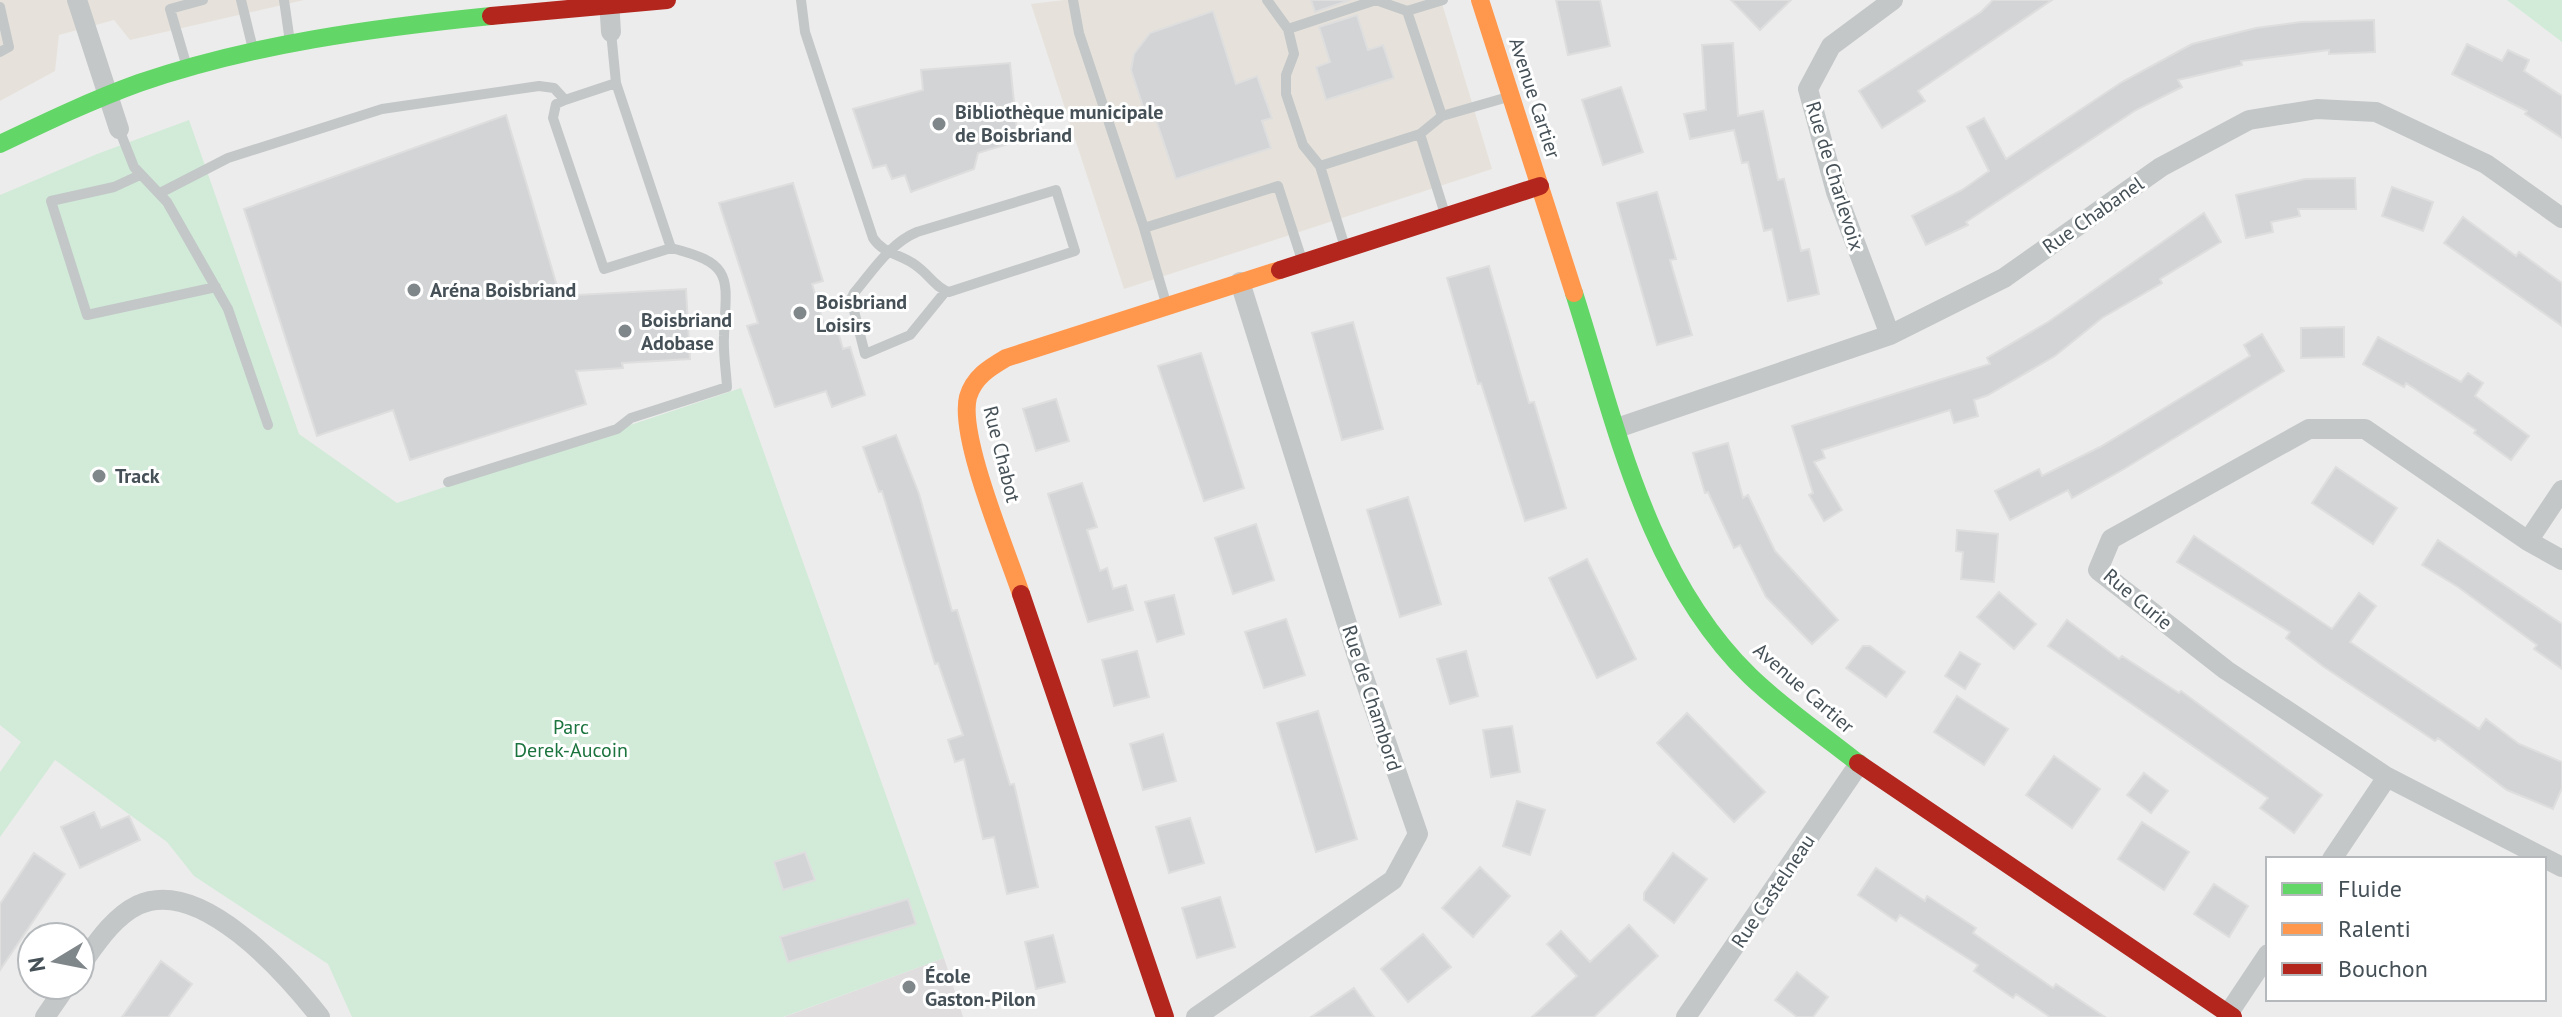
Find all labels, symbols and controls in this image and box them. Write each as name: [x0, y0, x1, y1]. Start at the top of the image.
street label: Avenue Cartier: [1503, 34, 1567, 162]
street label: Rue de Charlevoix: [1800, 98, 1870, 254]
place label: Bibliothèque municipale de Boisbriand: [955, 99, 1164, 148]
marker: Bibliothèque municipale de Boisbriand: [930, 115, 948, 133]
street label: Rue Chabanel: [2037, 170, 2149, 259]
place label: Aréna Boisbriand: [430, 277, 576, 303]
marker: Aréna Boisbriand: [405, 281, 423, 299]
place label: Boisbriand Loisirs: [816, 289, 907, 338]
marker: Boisbriand Loisirs: [791, 304, 809, 322]
place label: Boisbriand Adobase: [641, 307, 732, 356]
marker: Boisbriand Adobase: [616, 322, 634, 340]
street label: Rue Chabot: [977, 403, 1027, 505]
place label: Track: [115, 463, 160, 489]
marker: Track: [90, 467, 108, 485]
street label: Rue Curie: [2098, 563, 2178, 635]
street label: Rue de Chambord: [1336, 622, 1408, 774]
street label: Avenue Cartier: [1748, 637, 1860, 739]
park label: Parc Derek-Aucoin: [514, 714, 628, 763]
street label: Rue Castelneau: [1725, 829, 1821, 953]
legend: [2266, 857, 2546, 1001]
text: Fluide: [2338, 873, 2402, 904]
text: Ralenti: [2338, 913, 2411, 944]
north arrow: [16, 921, 96, 1001]
text: Bouchon: [2338, 953, 2428, 984]
text: N: [21, 955, 51, 974]
place label: École Gaston-Pilon: [925, 963, 1036, 1012]
marker: École Gaston-Pilon: [900, 978, 918, 996]

